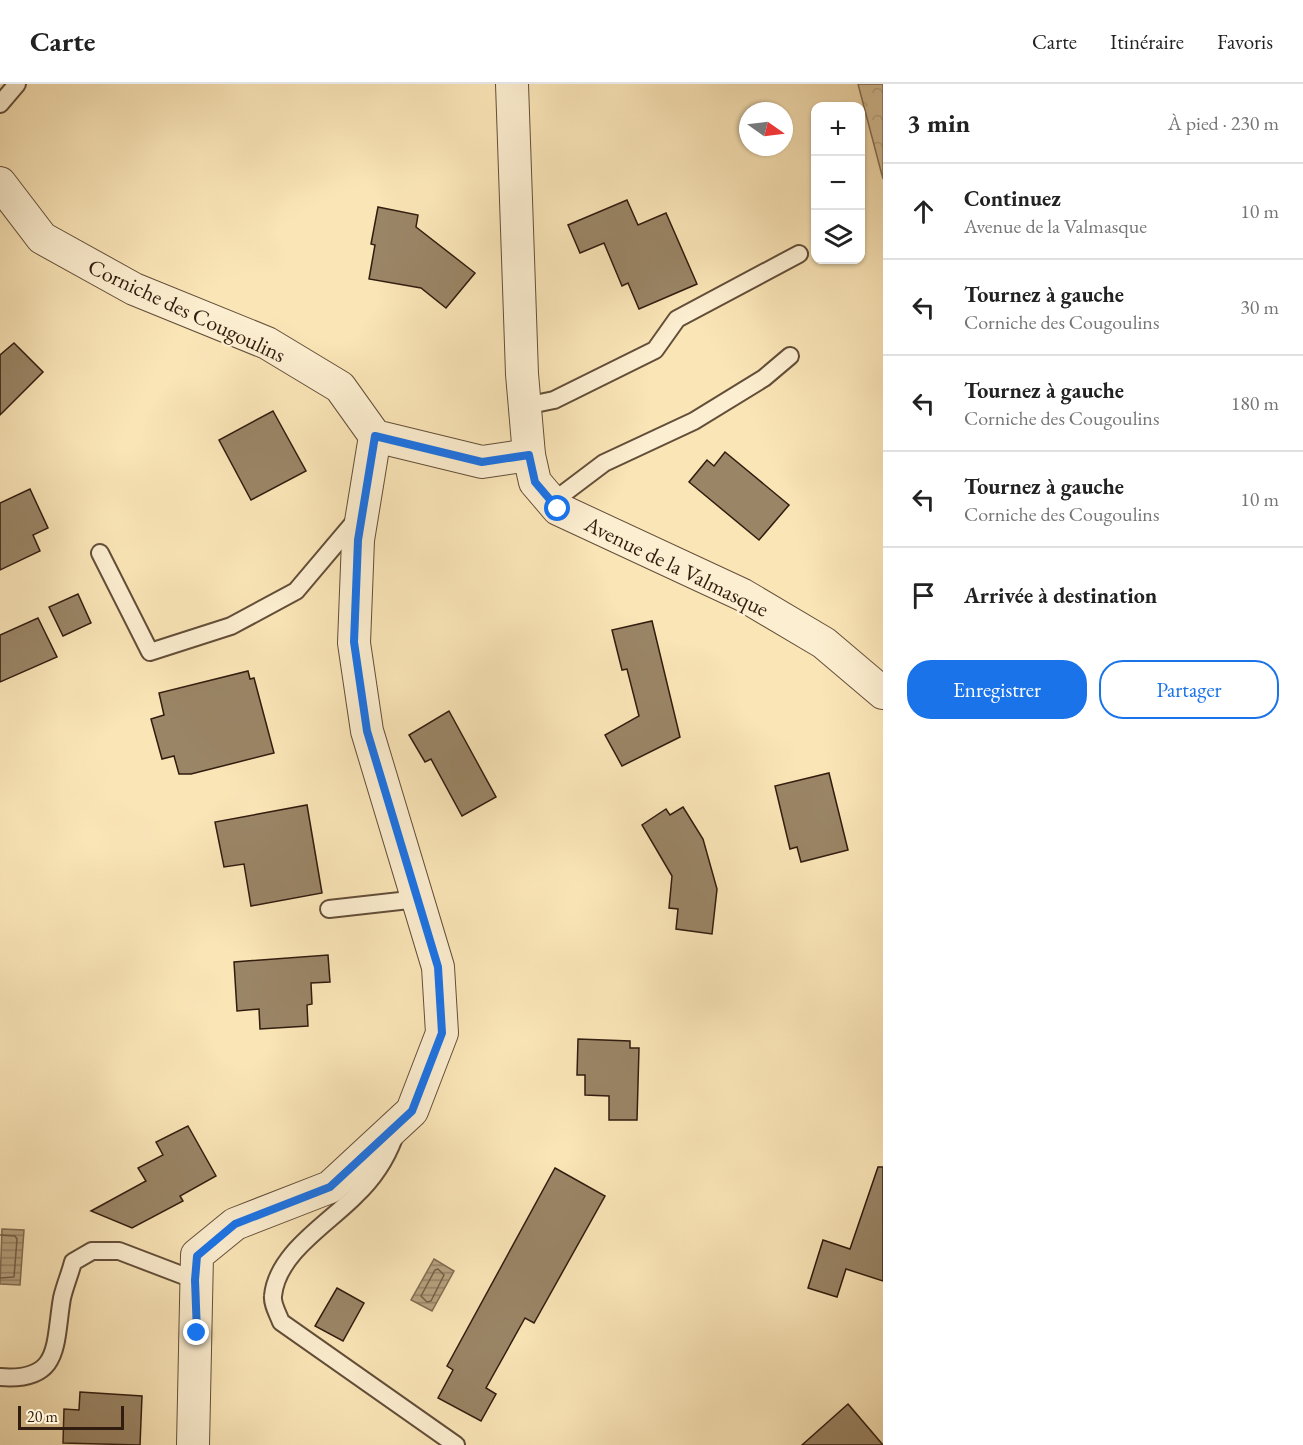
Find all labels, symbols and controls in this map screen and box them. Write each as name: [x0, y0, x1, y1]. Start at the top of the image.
text: Carte: [30, 23, 96, 59]
text: Carte: [1032, 28, 1077, 55]
text: Itinéraire: [1110, 28, 1184, 55]
text: Favoris: [1217, 28, 1273, 55]
north arrow: [739, 102, 793, 156]
map controls: [811, 102, 865, 264]
button: +: [811, 102, 865, 156]
text: 3 min: [907, 106, 970, 140]
text: À pied · 230 m: [1168, 110, 1279, 136]
button: −: [811, 156, 865, 210]
text: Continuez: [964, 184, 1061, 213]
icon: ahead: [907, 195, 940, 228]
text: 10 m: [1240, 198, 1279, 224]
button: layers: [811, 210, 865, 264]
text: Avenue de la Valmasque: [964, 213, 1147, 239]
street label: Corniche des Cougoulins: [83, 252, 290, 369]
text: Tournez à gauche: [964, 280, 1124, 309]
icon: left: [907, 291, 940, 324]
text: 30 m: [1240, 294, 1279, 320]
text: Corniche des Cougoulins: [964, 309, 1159, 335]
text: Tournez à gauche: [964, 376, 1124, 405]
icon: left: [907, 387, 940, 420]
text: 180 m: [1231, 390, 1279, 416]
text: Corniche des Cougoulins: [964, 405, 1159, 431]
text: Tournez à gauche: [964, 472, 1124, 501]
icon: left: [907, 483, 940, 516]
text: 10 m: [1240, 486, 1279, 512]
route start: [544, 495, 570, 521]
text: Corniche des Cougoulins: [964, 501, 1159, 527]
street label: Avenue de la Valmasque: [579, 509, 774, 624]
icon: arrive: [907, 579, 940, 612]
text: Arrivée à destination: [964, 581, 1157, 610]
button: Enregistrer: [907, 660, 1087, 719]
button: Partager: [1099, 660, 1279, 719]
route end: [183, 1319, 209, 1345]
scale bar: [18, 1403, 124, 1430]
text: 20 m: [27, 1406, 58, 1427]

